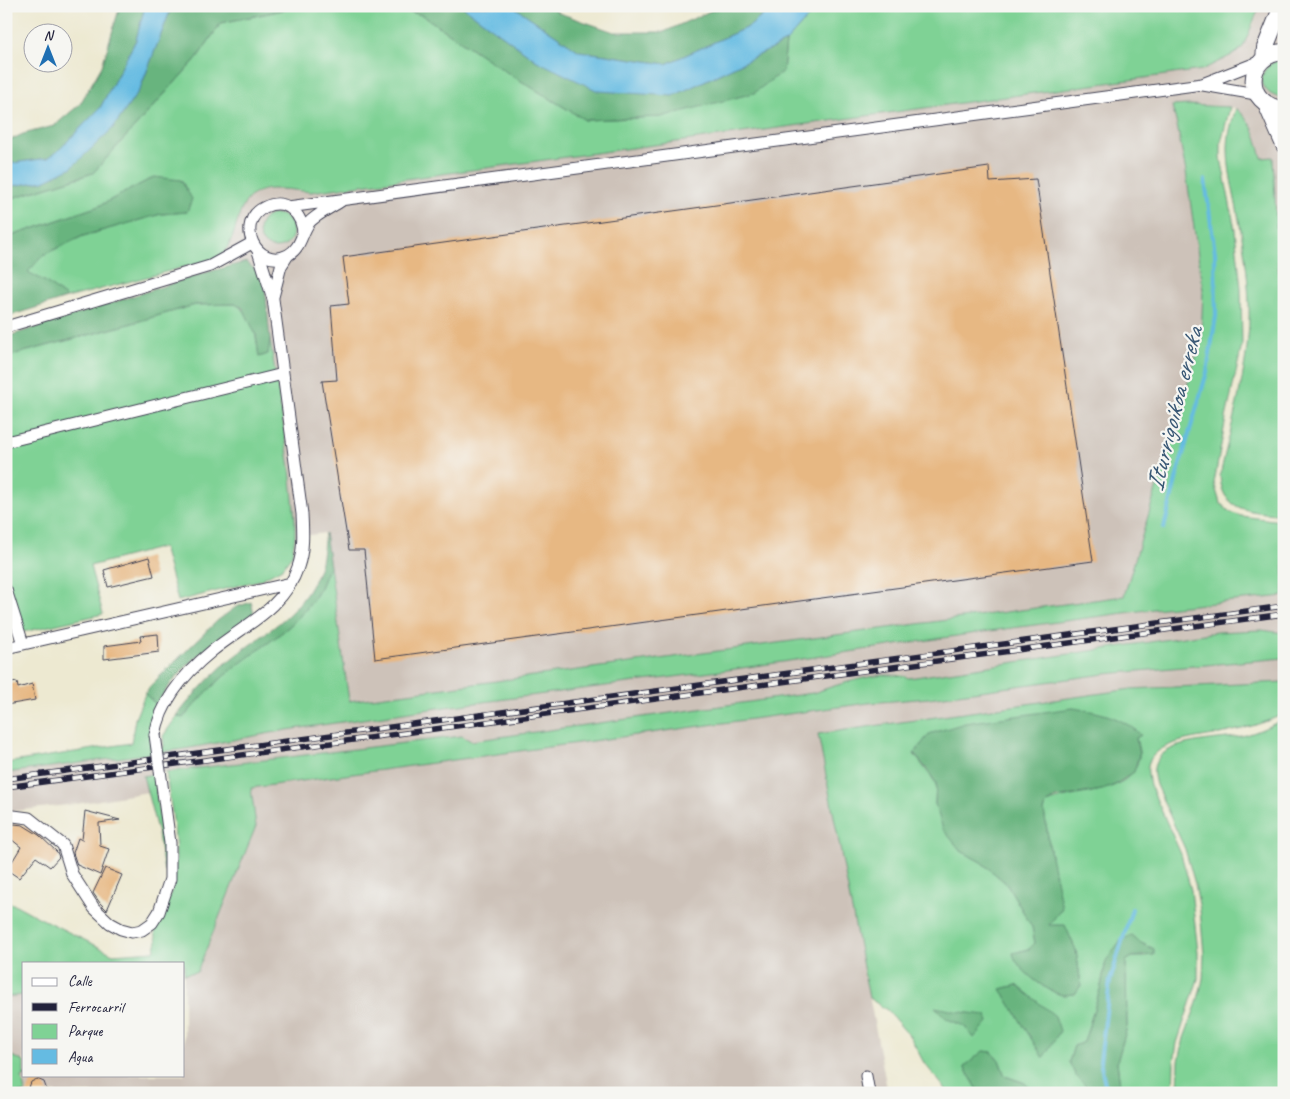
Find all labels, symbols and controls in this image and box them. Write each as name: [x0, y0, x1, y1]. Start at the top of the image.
north arrow: [22, 22, 72, 72]
text: N: [44, 27, 55, 44]
water label: Iturrigoikoa erreka: [1138, 321, 1211, 494]
legend: [22, 962, 185, 1076]
text: Calle: [68, 972, 93, 991]
text: Ferrocarril: [68, 998, 126, 1017]
text: Parque: [68, 1022, 104, 1041]
text: Agua: [68, 1048, 93, 1067]

